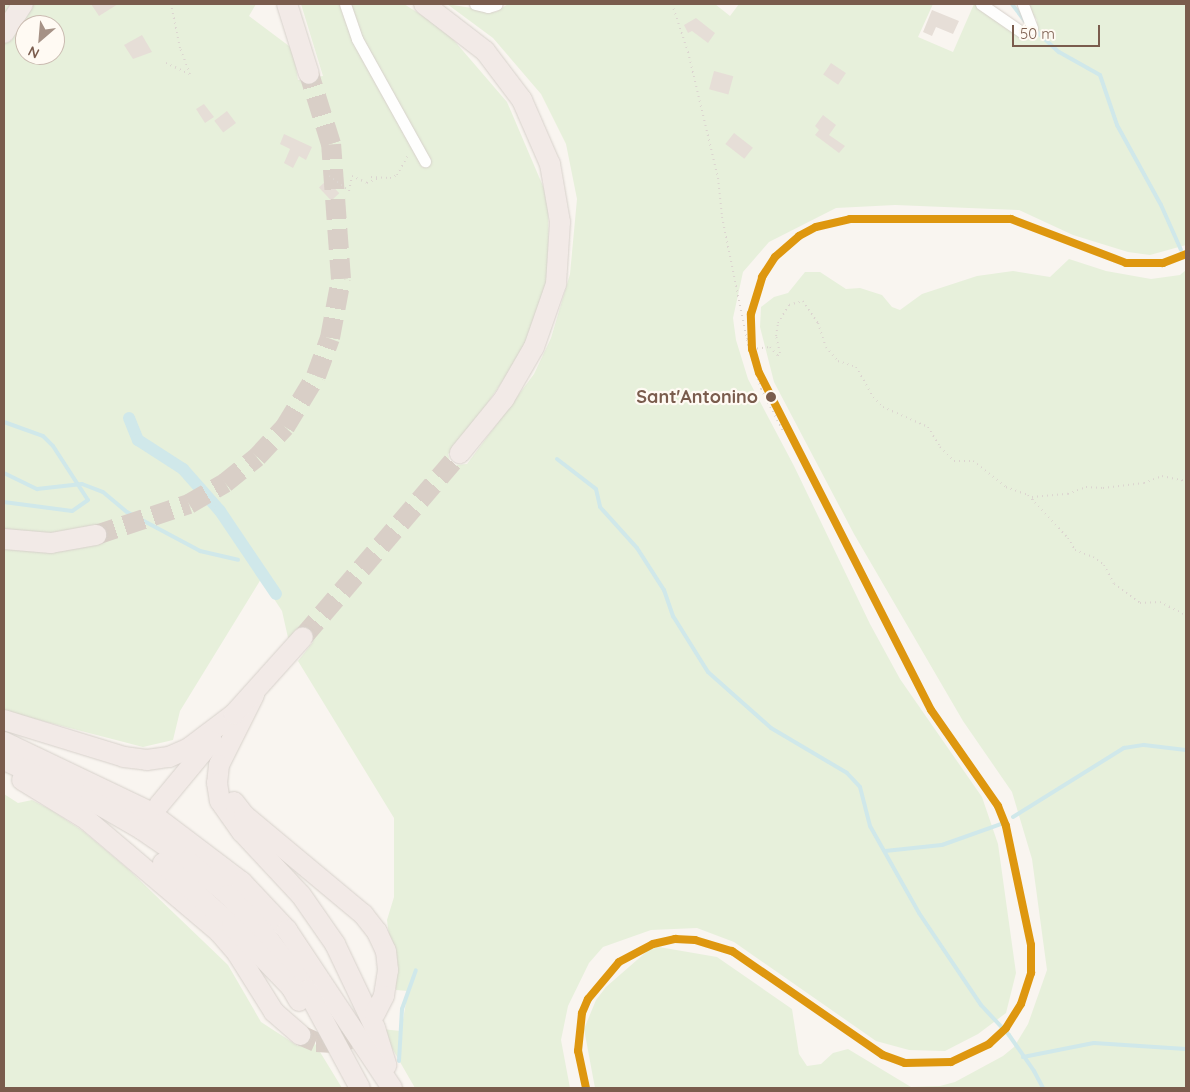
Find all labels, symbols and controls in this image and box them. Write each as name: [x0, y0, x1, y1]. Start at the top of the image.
north arrow: [15, 15, 65, 65]
scale bar: [1015, 15, 1102, 47]
text: 50 m: [1020, 24, 1055, 43]
text: N: [25, 42, 42, 63]
place label: Sant'Antonino: [636, 386, 758, 408]
marker: Sant'Antonino: [762, 388, 780, 406]

